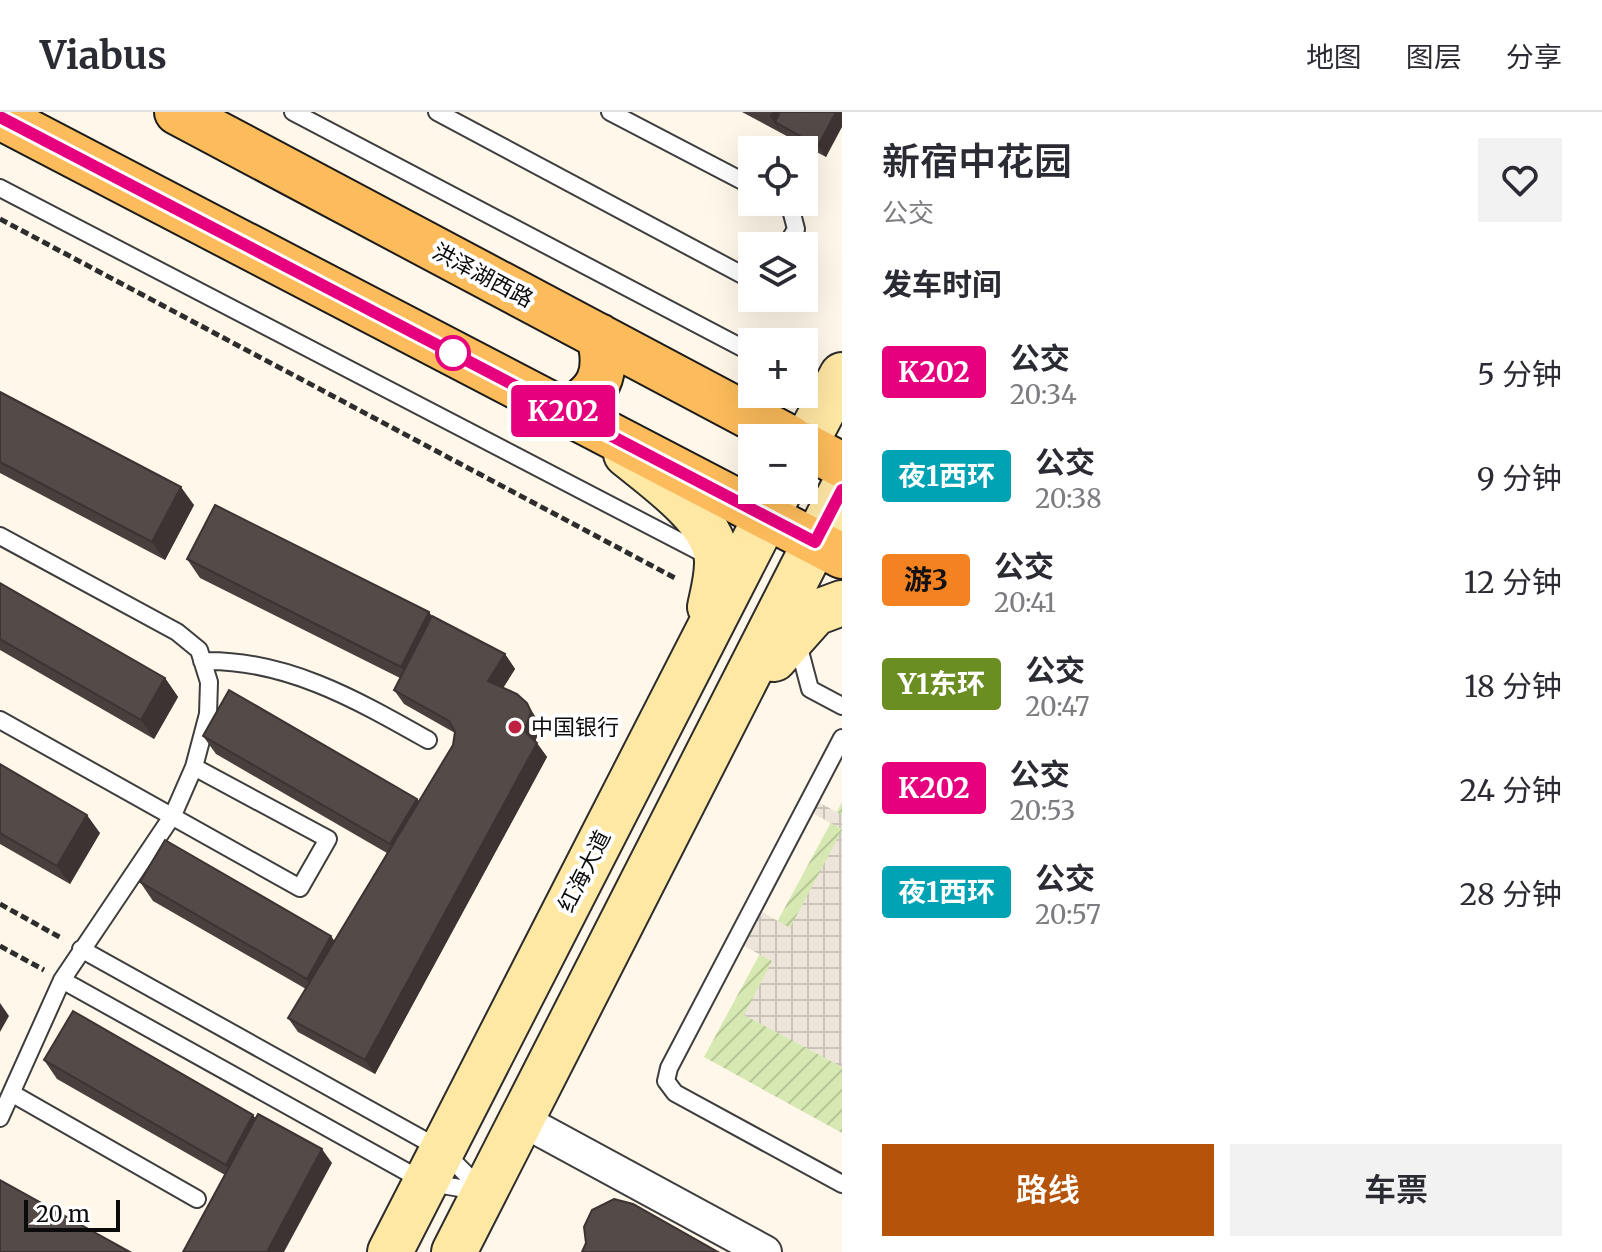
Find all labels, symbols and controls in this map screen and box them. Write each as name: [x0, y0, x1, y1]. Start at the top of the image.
text: Viabus: [40, 32, 167, 79]
text: 地图: [1306, 39, 1362, 75]
text: 图层: [1406, 39, 1462, 75]
text: 分享: [1506, 39, 1562, 75]
map controls: [738, 136, 818, 504]
button: locate: [738, 136, 818, 216]
text: 新宿中花园: [882, 138, 1072, 185]
button: heart: [1478, 138, 1562, 222]
text: 公交: [882, 196, 934, 229]
button: layers: [738, 232, 818, 312]
street label: 洪泽湖西路: [428, 237, 538, 313]
text: 发车时间: [882, 265, 1002, 303]
button: +: [738, 328, 818, 408]
unlabelled marker: [436, 336, 470, 370]
text: 公交: [1010, 339, 1070, 377]
text: K202: [898, 354, 970, 390]
text: 5 分钟: [1477, 355, 1562, 393]
text: 20:34: [1010, 378, 1077, 411]
line badge: K202: [507, 385, 619, 437]
text: K202: [527, 393, 599, 429]
button: −: [738, 424, 818, 504]
text: 公交: [1035, 443, 1095, 481]
text: 夜1西环: [898, 458, 995, 494]
text: 9 分钟: [1477, 459, 1562, 497]
text: 20:38: [1035, 482, 1102, 515]
text: 公交: [994, 547, 1054, 585]
text: 游3: [904, 562, 948, 598]
text: 12 分钟: [1464, 563, 1562, 601]
text: 20:41: [994, 586, 1056, 619]
text: 公交: [1025, 651, 1085, 689]
text: Y1东环: [898, 666, 985, 702]
text: 18 分钟: [1464, 667, 1562, 705]
text: 20:47: [1025, 690, 1090, 723]
place label: 中国银行: [531, 713, 619, 741]
marker: 中国银行: [506, 718, 524, 736]
text: 公交: [1010, 755, 1070, 793]
text: K202: [898, 770, 970, 806]
text: 24 分钟: [1459, 771, 1562, 809]
text: 20:53: [1010, 794, 1075, 827]
street label: 红海大道: [552, 825, 616, 917]
text: 公交: [1035, 859, 1095, 897]
text: 夜1西环: [898, 874, 995, 910]
text: 28 分钟: [1460, 875, 1562, 913]
text: 20:57: [1035, 898, 1101, 931]
button: 路线: [882, 1144, 1214, 1236]
button: 车票: [1230, 1144, 1562, 1236]
scale bar: [24, 1196, 120, 1232]
text: 20 m: [36, 1200, 90, 1228]

